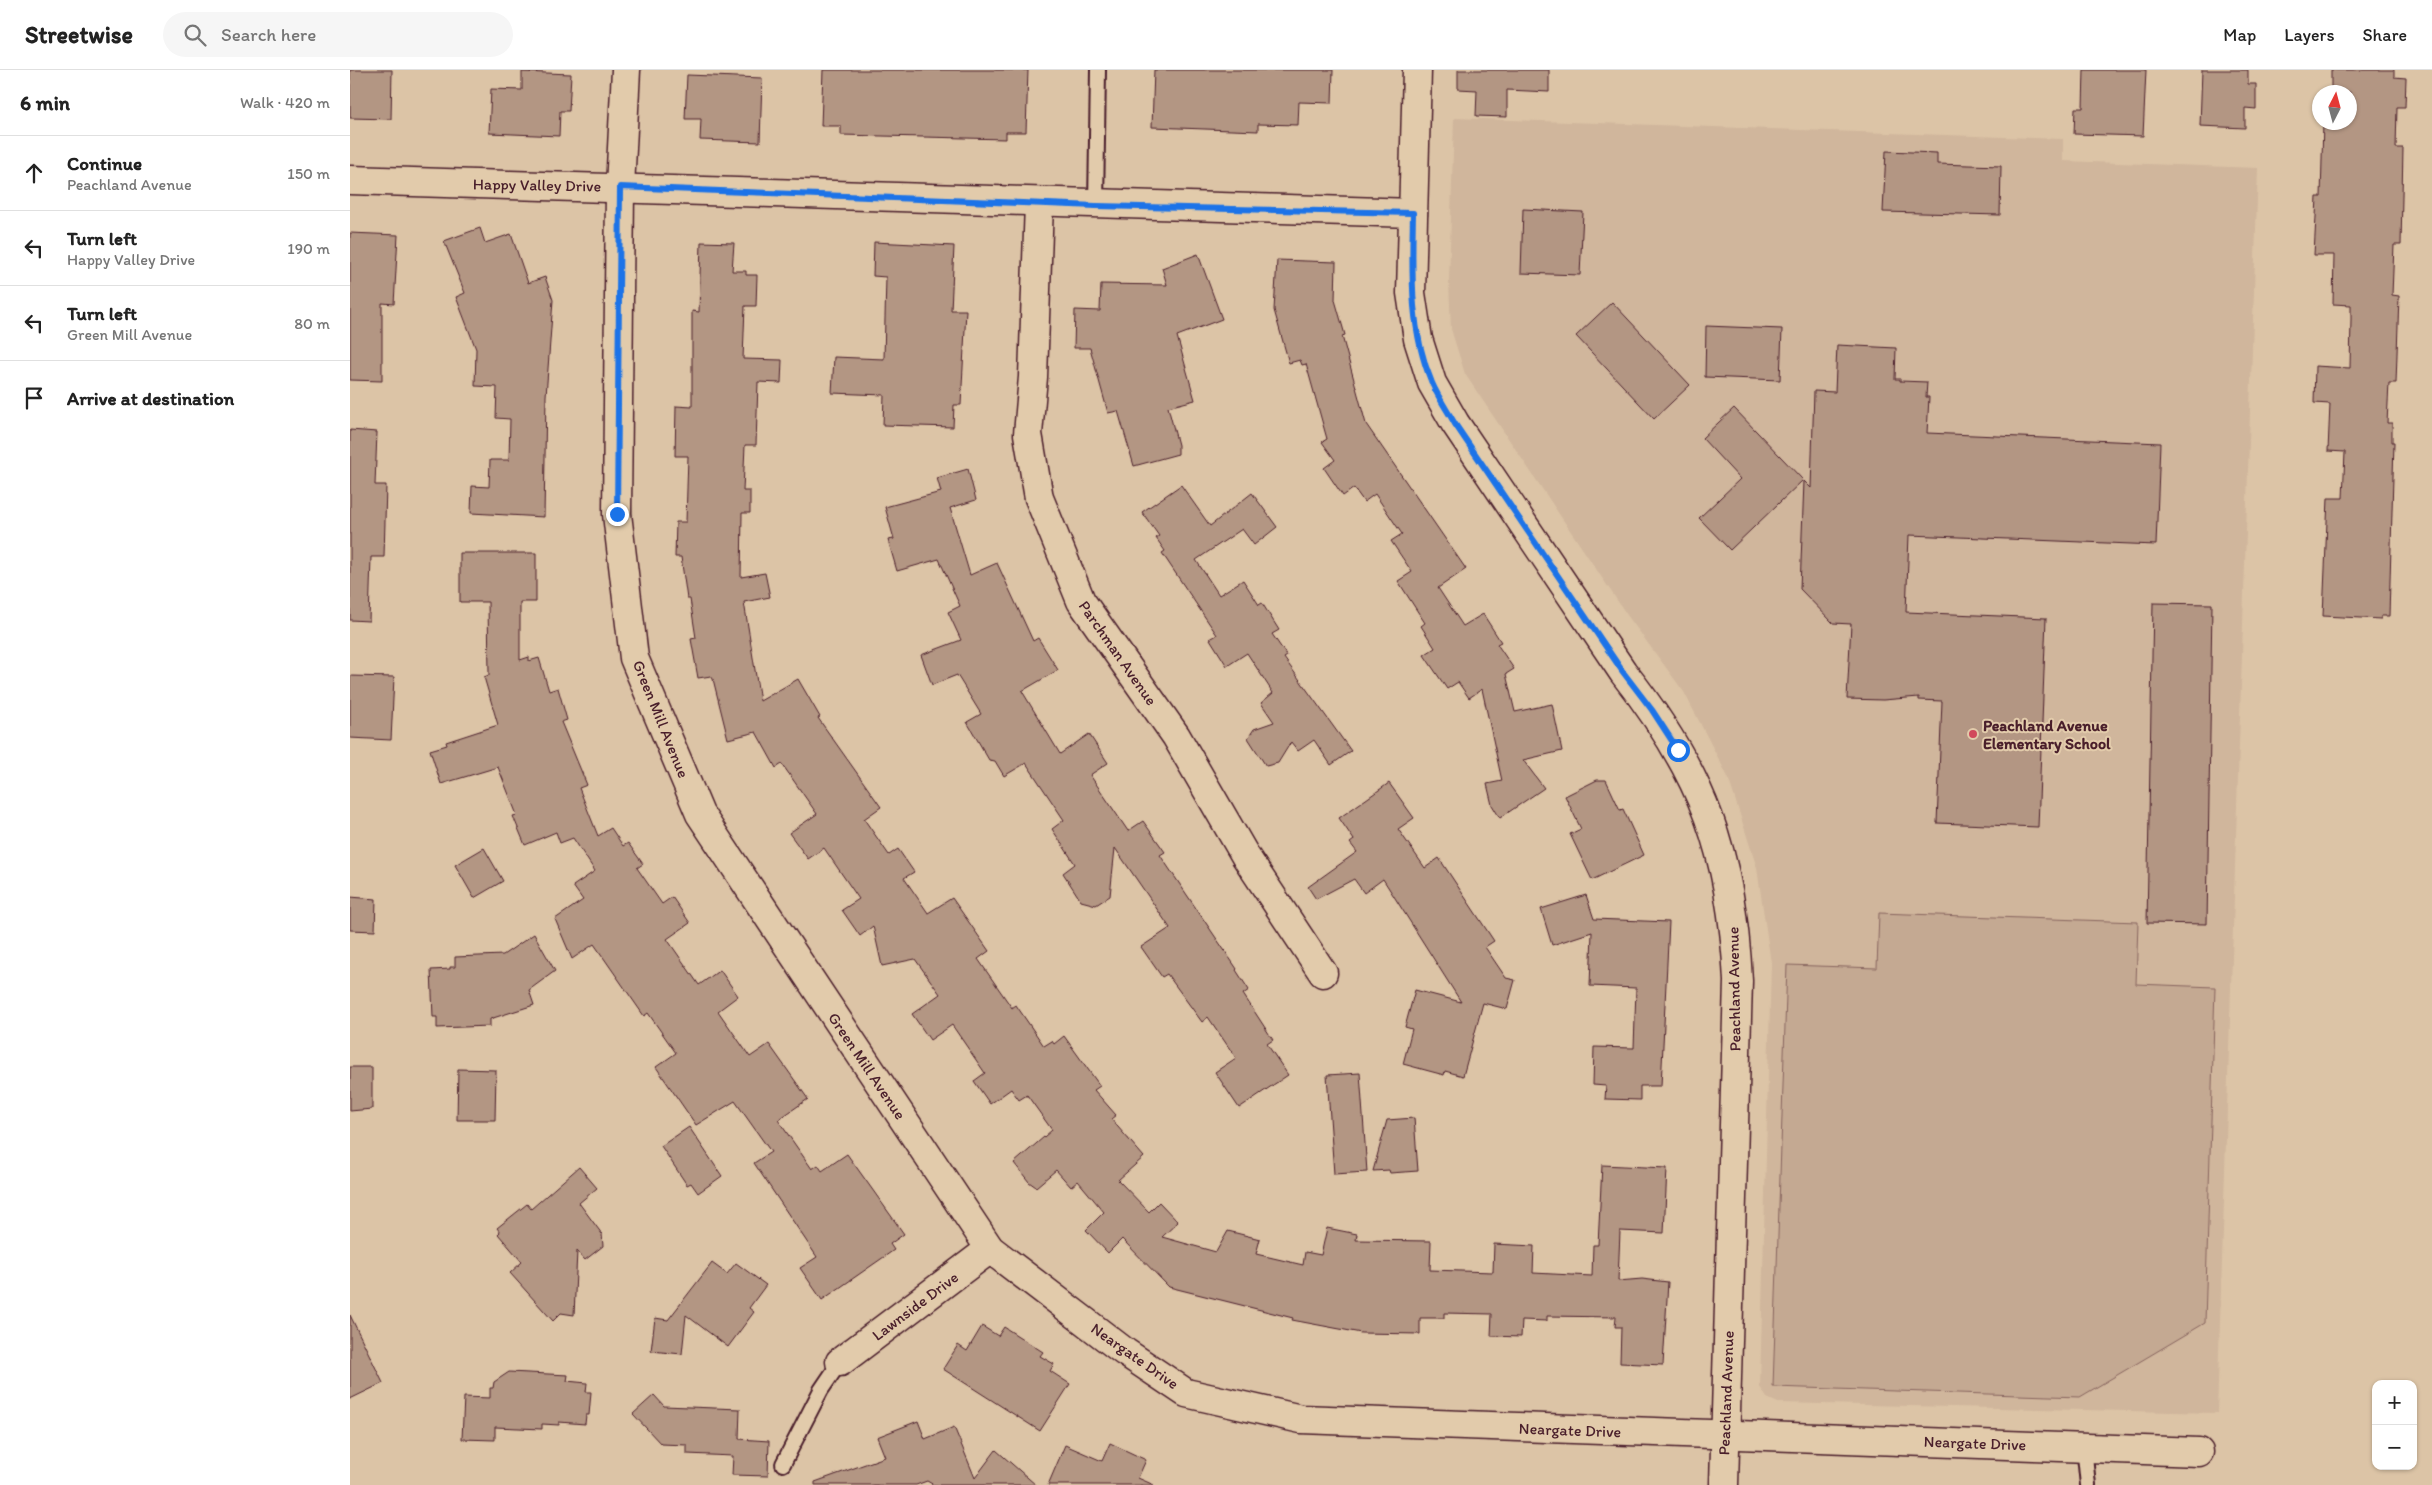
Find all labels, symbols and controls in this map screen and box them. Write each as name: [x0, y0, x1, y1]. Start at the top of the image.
search box: [163, 12, 513, 57]
text: Streetwise: [25, 20, 133, 49]
icon: search: [181, 21, 209, 49]
text: Search here: [221, 23, 316, 46]
text: Map: [2223, 24, 2256, 46]
text: Layers: [2284, 24, 2334, 46]
text: Share: [2362, 24, 2407, 46]
north arrow: [2312, 85, 2357, 130]
text: 6 min: [20, 90, 70, 115]
text: Walk · 420 m: [240, 93, 330, 112]
text: Continue: [67, 152, 142, 175]
icon: ahead: [20, 159, 48, 187]
text: 150 m: [287, 164, 330, 183]
street label: Happy Valley Drive: [473, 174, 601, 196]
text: Peachland Avenue: [67, 175, 192, 194]
text: Turn left: [67, 227, 137, 250]
icon: left: [20, 234, 48, 262]
text: 190 m: [287, 239, 330, 258]
text: Happy Valley Drive: [67, 250, 195, 269]
text: Turn left: [67, 302, 137, 325]
icon: left: [20, 309, 48, 337]
text: 80 m: [294, 314, 330, 333]
text: Green Mill Avenue: [67, 325, 192, 344]
icon: arrive: [20, 384, 48, 412]
text: Arrive at destination: [67, 387, 234, 410]
route end: [606, 503, 629, 526]
street label: Parchman Avenue: [1075, 597, 1161, 709]
street label: Green Mill Avenue: [629, 657, 693, 781]
place label: Peachland Avenue Elementary School: [1983, 716, 2111, 754]
marker: Peachland Avenue Elementary School: [1967, 728, 1979, 740]
route start: [1667, 739, 1690, 762]
street label: Peachland Avenue: [1723, 926, 1745, 1051]
street label: Green Mill Avenue: [824, 1009, 910, 1123]
street label: Lawnside Drive: [868, 1267, 962, 1345]
street label: Neargate Drive: [1088, 1319, 1183, 1393]
street label: Peachland Avenue: [1714, 1330, 1738, 1456]
map controls: [2372, 1380, 2417, 1470]
button: +: [2372, 1380, 2417, 1425]
street label: Neargate Drive: [1518, 1419, 1622, 1441]
button: −: [2372, 1425, 2417, 1470]
street label: Neargate Drive: [1923, 1432, 2027, 1454]

